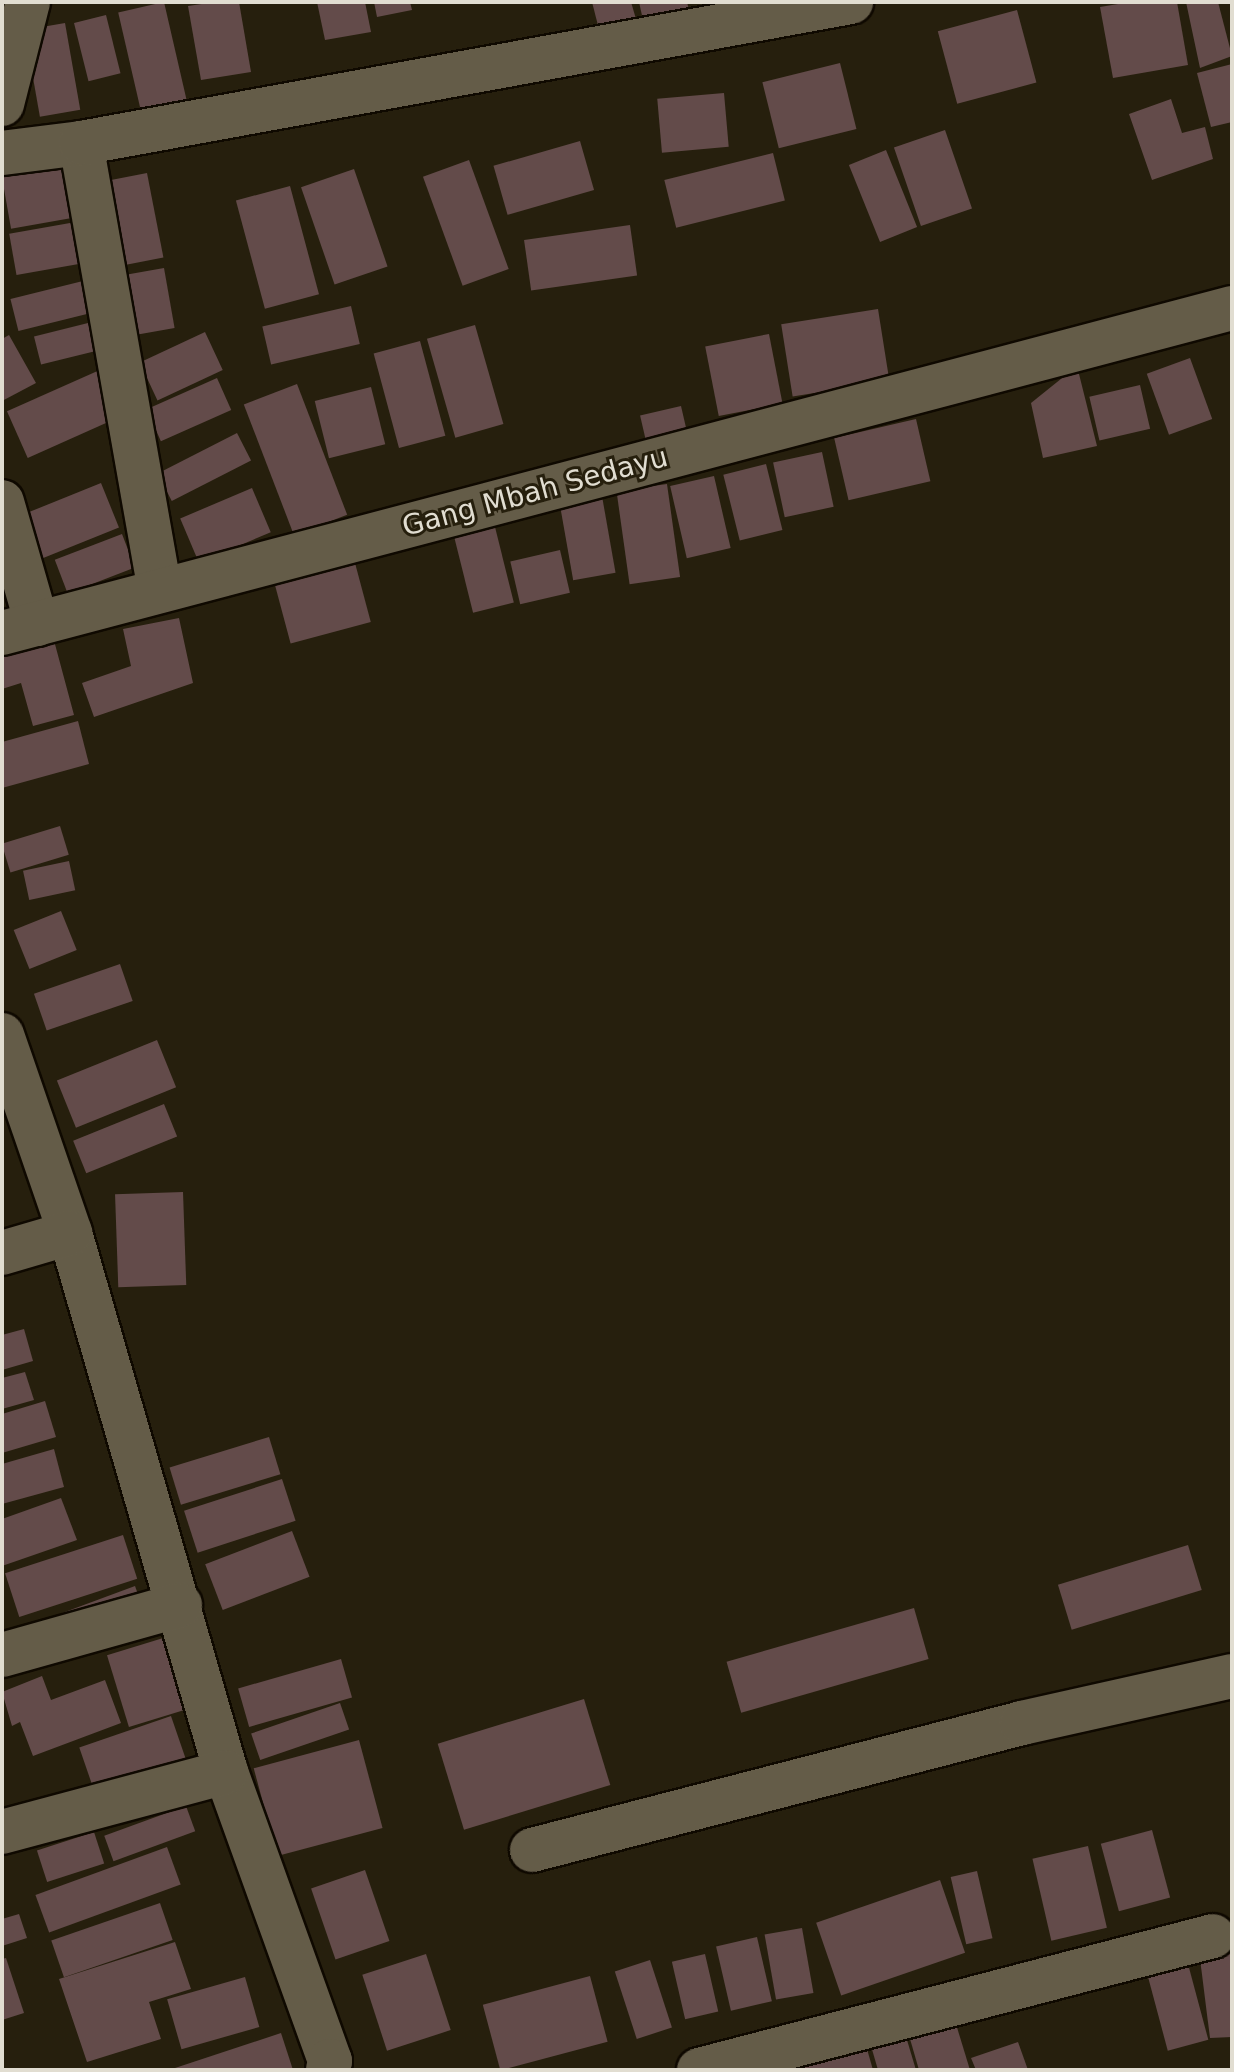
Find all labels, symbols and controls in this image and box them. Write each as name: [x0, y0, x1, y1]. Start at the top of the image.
street label: Gang Mbah Sedayu: [399, 440, 671, 544]

